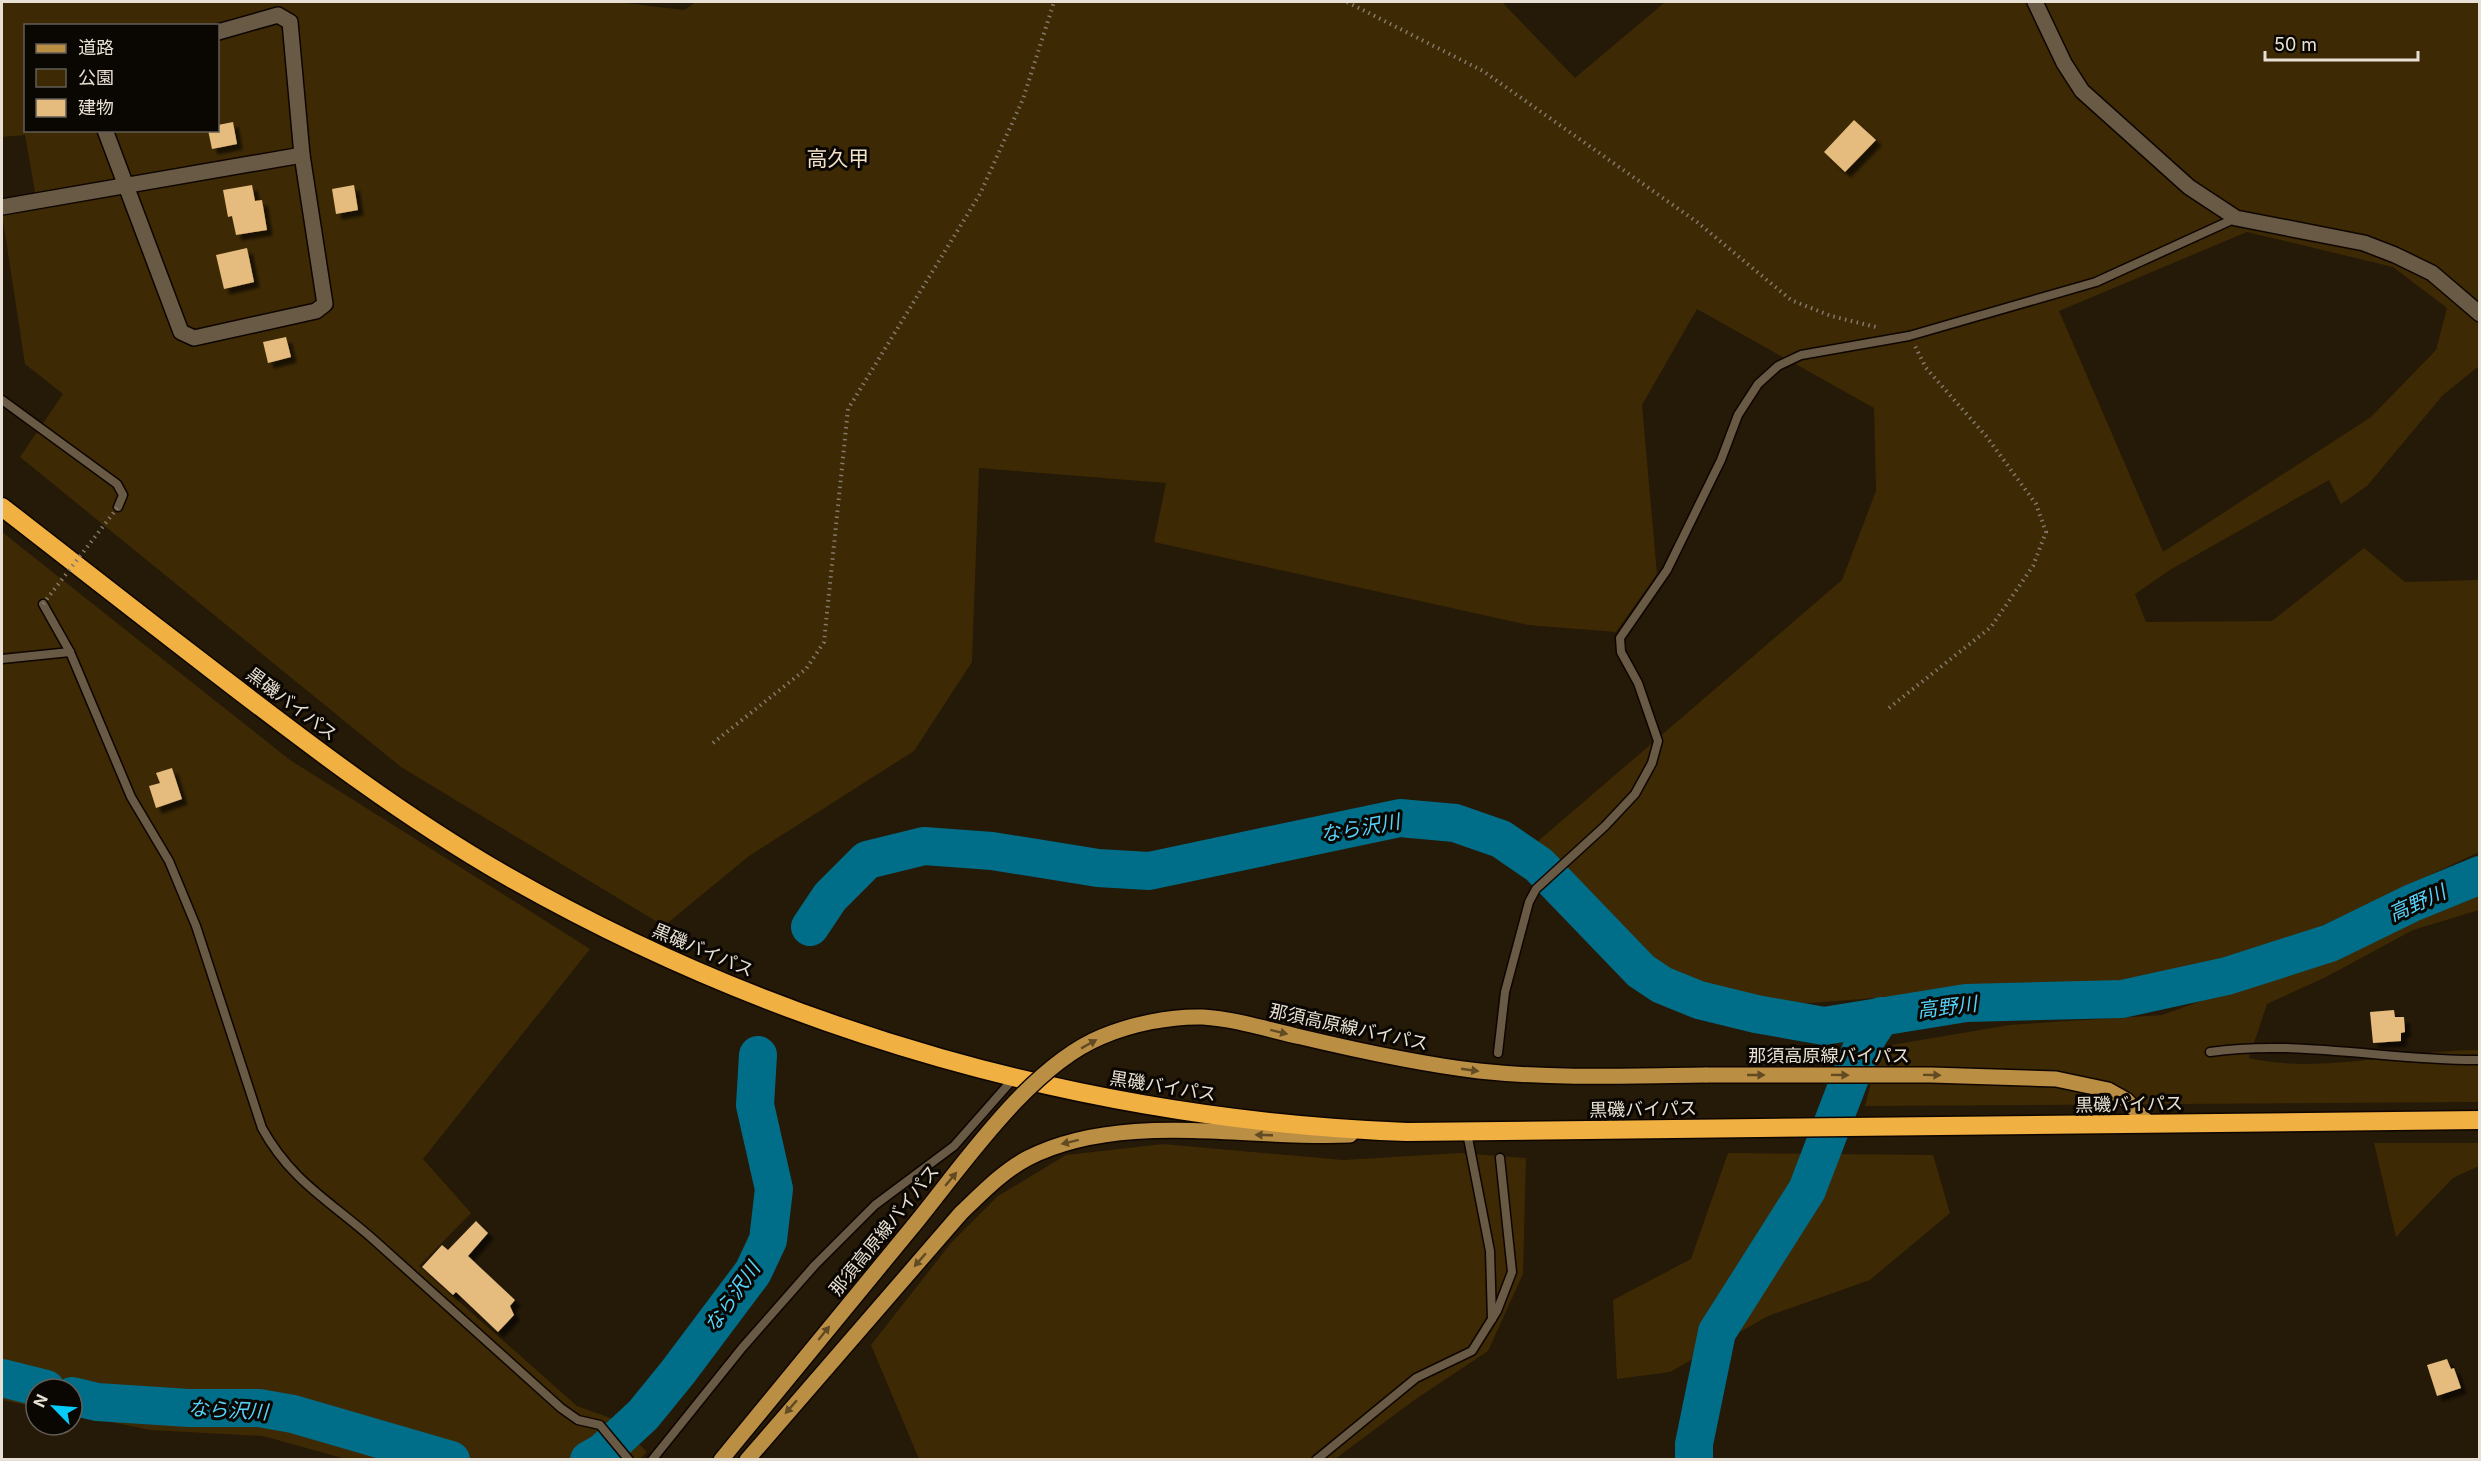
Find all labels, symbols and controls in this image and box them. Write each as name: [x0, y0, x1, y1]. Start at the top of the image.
legend: [24, 24, 219, 132]
scale bar: [2265, 24, 2418, 62]
text: 50 m: [2274, 34, 2317, 55]
text: 道路: [78, 37, 114, 58]
text: 公園: [78, 67, 114, 88]
text: 建物: [78, 97, 114, 118]
district label: 高久甲: [807, 146, 870, 171]
street label: 黒磯バイパス: [243, 663, 341, 745]
water label: なら沢川: [1319, 809, 1403, 847]
water label: 高野川: [2385, 879, 2451, 926]
street label: 黒磯バイパス: [649, 919, 757, 981]
water label: 高野川: [1916, 991, 1980, 1023]
street label: 那須高原線バイパス: [1268, 1000, 1430, 1054]
one-way arrow: [1269, 1027, 1288, 1037]
one-way arrow: [1081, 1039, 1098, 1049]
street label: 那須高原線バイパス: [1748, 1045, 1910, 1066]
one-way arrow: [1460, 1065, 1479, 1074]
street label: 黒磯バイパス: [1108, 1067, 1218, 1105]
one-way arrow: [1746, 1070, 1765, 1080]
one-way arrow: [1830, 1070, 1849, 1080]
one-way arrow: [1922, 1070, 1941, 1080]
street label: 黒磯バイパス: [2075, 1093, 2183, 1115]
street label: 黒磯バイパス: [1589, 1098, 1697, 1120]
one-way arrow: [1255, 1131, 1274, 1140]
one-way arrow: [1061, 1138, 1079, 1147]
street label: 那須高原線バイパス: [825, 1161, 943, 1299]
one-way arrow: [945, 1172, 957, 1187]
one-way arrow: [913, 1252, 926, 1268]
water label: なら沢川: [699, 1256, 766, 1337]
one-way arrow: [818, 1325, 831, 1341]
north arrow: [24, 1377, 84, 1437]
text: N: [29, 1391, 52, 1410]
water label: なら沢川: [187, 1396, 271, 1424]
one-way arrow: [785, 1399, 798, 1414]

